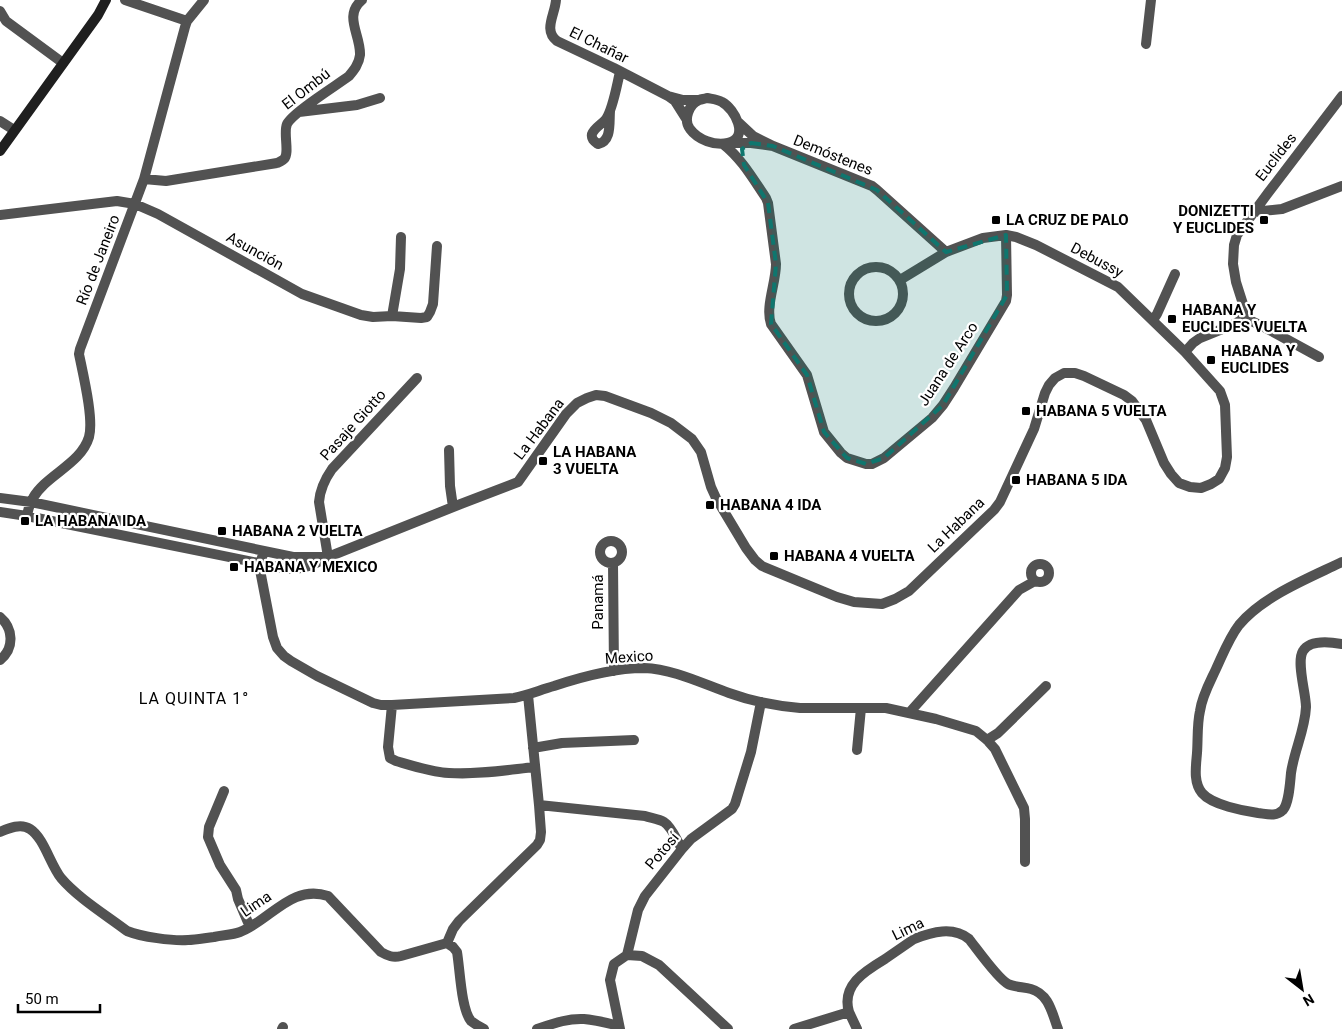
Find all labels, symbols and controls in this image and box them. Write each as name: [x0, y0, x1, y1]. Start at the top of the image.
street label: El Chañar: [566, 23, 632, 67]
street label: El Ombú: [278, 65, 334, 113]
street label: Euclides: [1252, 129, 1300, 185]
street label: Demóstenes: [791, 131, 875, 179]
place label: DONIZETTI Y EUCLIDES: [1173, 202, 1254, 237]
place label: LA CRUZ DE PALO: [1006, 211, 1129, 229]
street label: Río de Janeiro: [73, 212, 123, 308]
marker: LA CRUZ DE PALO: [990, 214, 1002, 226]
marker: DONIZETTI Y EUCLIDES: [1258, 214, 1270, 226]
street label: Asunción: [223, 228, 287, 274]
street label: Debussy: [1068, 239, 1126, 281]
place label: HABANA Y EUCLIDES VUELTA: [1182, 301, 1308, 336]
marker: HABANA Y EUCLIDES VUELTA: [1166, 313, 1178, 325]
street label: Juana de Arco: [914, 319, 982, 409]
place label: HABANA Y EUCLIDES: [1221, 342, 1296, 377]
marker: HABANA Y EUCLIDES: [1205, 354, 1217, 366]
street label: Pasaje Giotto: [316, 386, 390, 464]
street label: La Habana: [510, 395, 568, 463]
place label: HABANA 5 VUELTA: [1036, 402, 1167, 420]
marker: HABANA 5 VUELTA: [1020, 405, 1032, 417]
place label: LA HABANA 3 VUELTA: [553, 443, 637, 478]
marker: LA HABANA 3 VUELTA: [537, 455, 549, 467]
place label: HABANA 5 IDA: [1026, 471, 1128, 489]
marker: HABANA 5 IDA: [1010, 474, 1022, 486]
street label: La Habana: [924, 494, 988, 556]
place label: HABANA 4 IDA: [720, 496, 822, 514]
marker: HABANA 4 IDA: [704, 499, 716, 511]
place label: LA HABANA IDA: [35, 512, 147, 530]
marker: LA HABANA IDA: [19, 515, 31, 527]
place label: HABANA 2 VUELTA: [232, 522, 363, 540]
marker: HABANA 2 VUELTA: [216, 525, 228, 537]
place label: HABANA 4 VUELTA: [784, 547, 915, 565]
marker: HABANA 4 VUELTA: [768, 550, 780, 562]
place label: HABANA Y MEXICO: [244, 558, 378, 576]
marker: HABANA Y MEXICO: [228, 561, 240, 573]
street label: Panamá: [589, 574, 607, 630]
street label: Mexico: [604, 646, 654, 668]
district label: LA QUINTA 1°: [139, 689, 249, 708]
street label: Potosí: [641, 828, 683, 873]
street label: Lima: [237, 887, 275, 921]
street label: Lima: [889, 914, 927, 944]
north arrow: [1277, 964, 1327, 1014]
scale bar: [18, 982, 100, 1014]
text: 50 m: [25, 990, 59, 1008]
text: N: [1300, 991, 1317, 1010]

